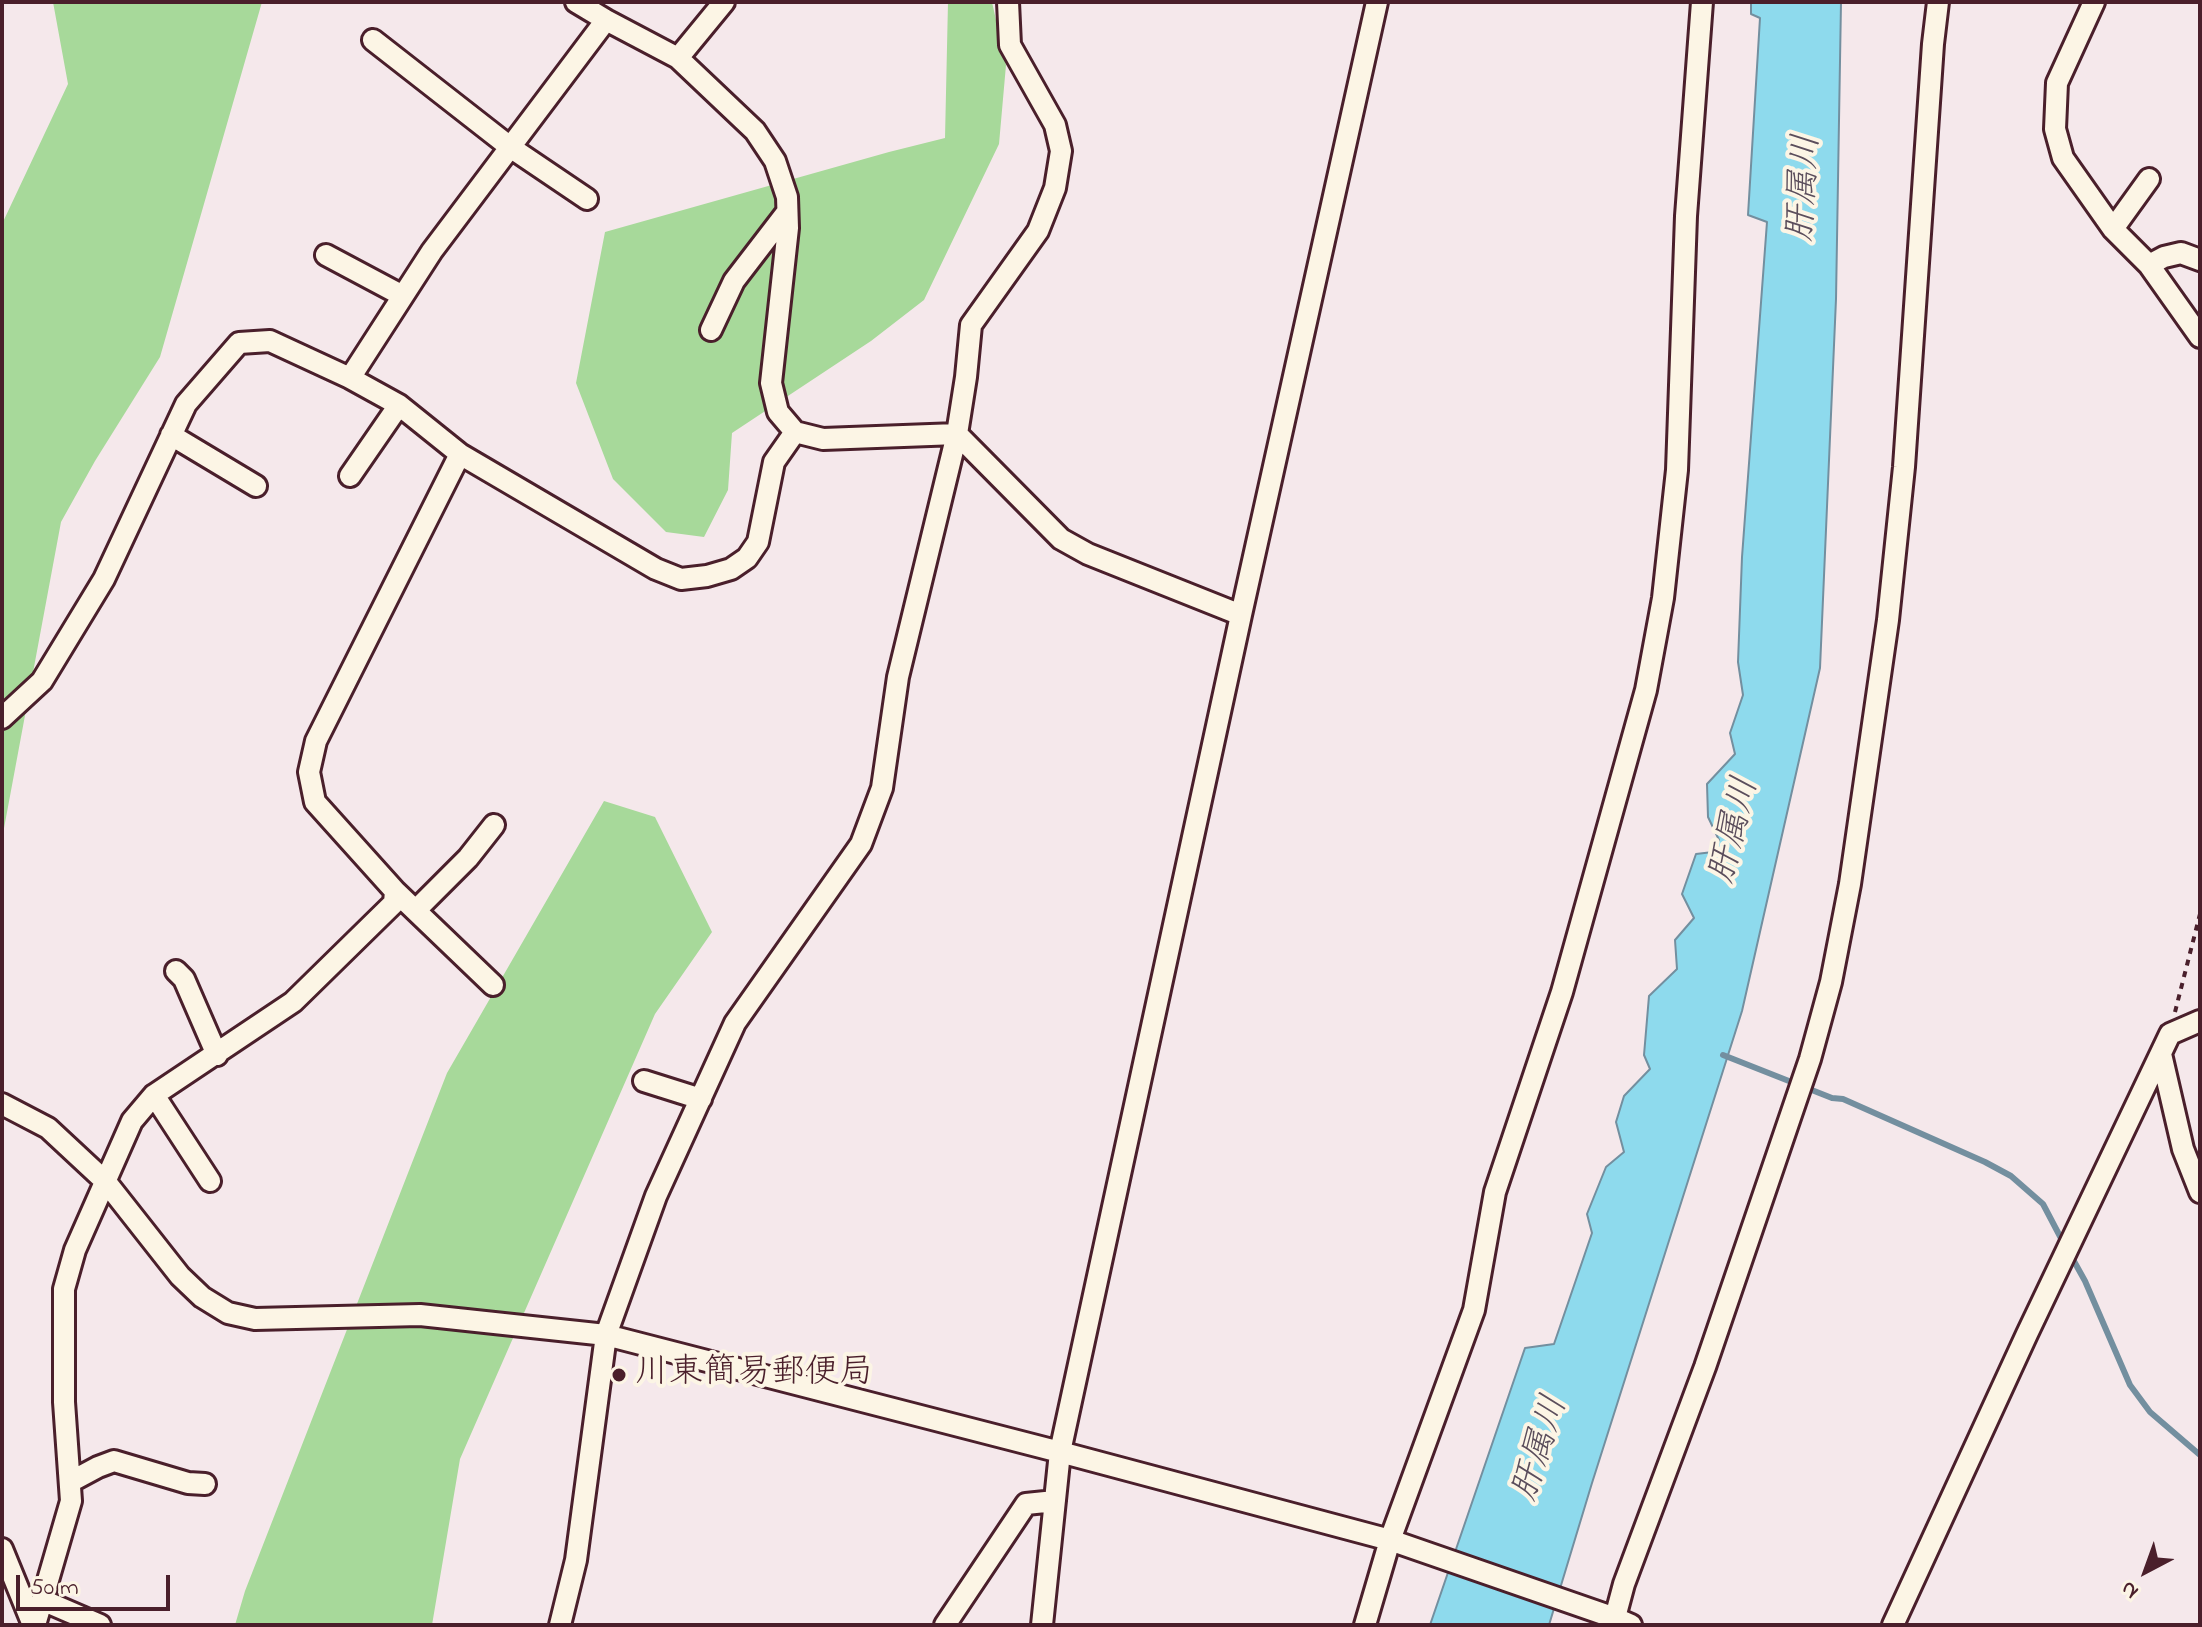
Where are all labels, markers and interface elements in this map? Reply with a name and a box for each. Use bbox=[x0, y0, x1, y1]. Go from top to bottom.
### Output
water label: 肝属川 bbox=[1782, 133, 1832, 243]
water label: 肝属川 bbox=[1703, 773, 1771, 889]
place label: 川東簡易郵便局 bbox=[635, 1355, 873, 1395]
marker: 川東簡易郵便局 bbox=[610, 1366, 628, 1384]
water label: 肝属川 bbox=[1506, 1391, 1580, 1507]
north arrow bbox=[2106, 1531, 2186, 1611]
scale bar bbox=[20, 1559, 174, 1609]
text: 50 m bbox=[30, 1571, 79, 1606]
text: N bbox=[2114, 1572, 2146, 1606]

